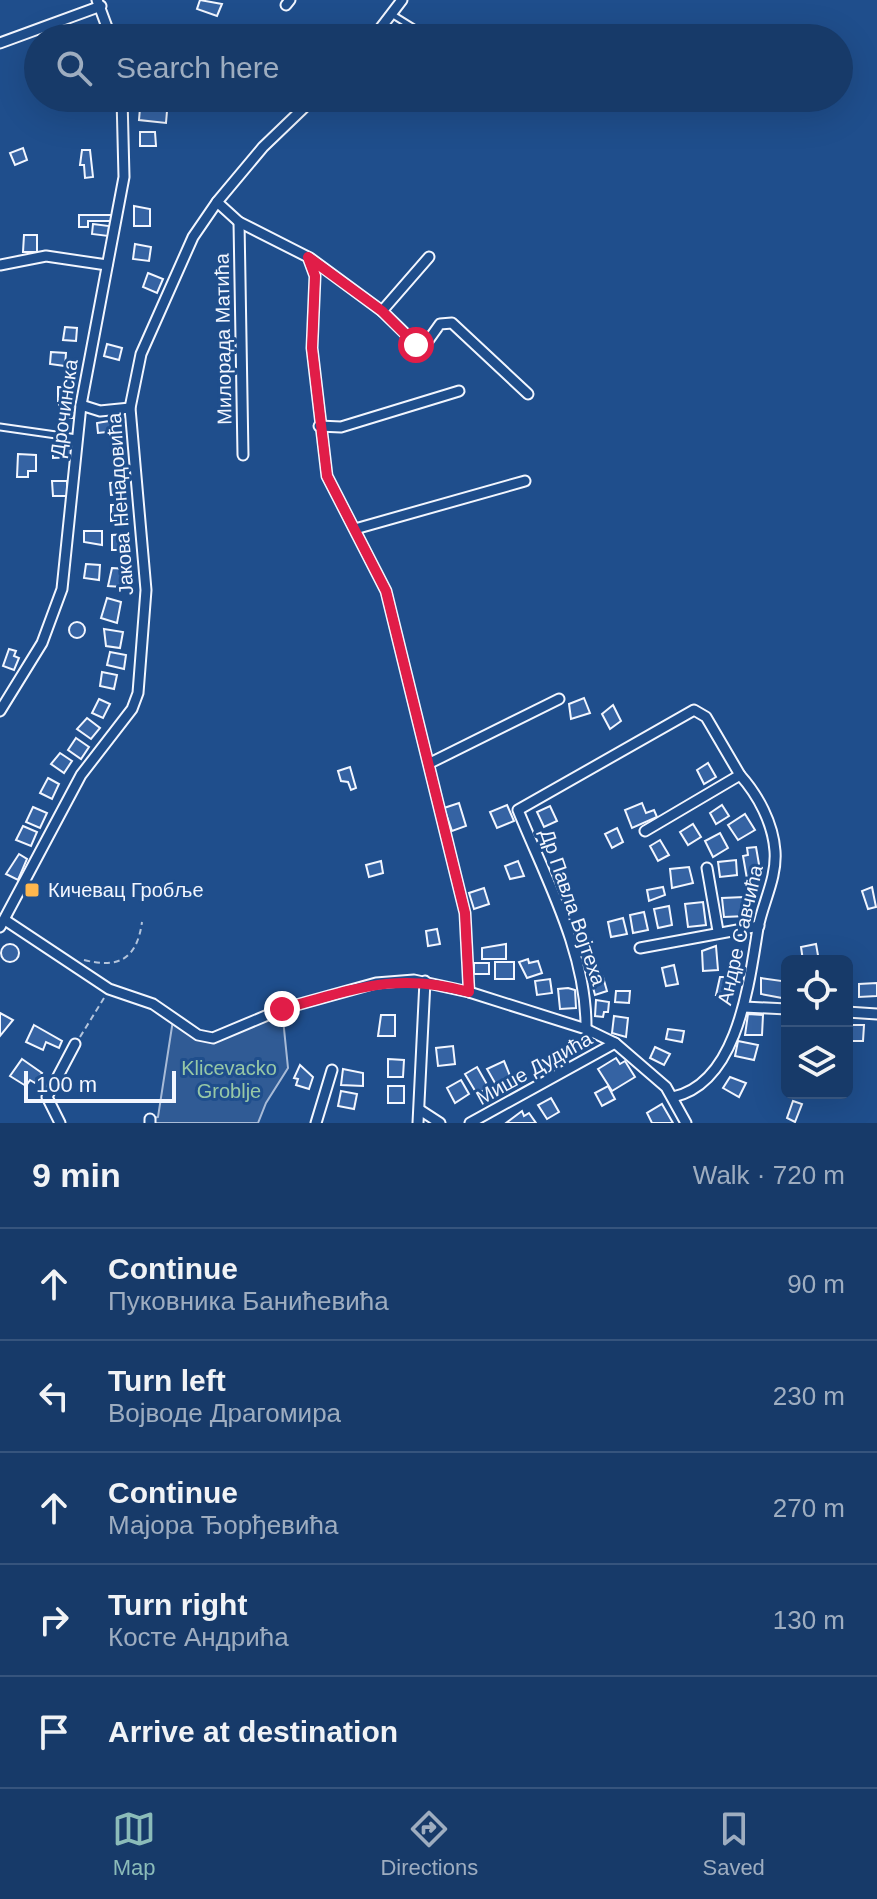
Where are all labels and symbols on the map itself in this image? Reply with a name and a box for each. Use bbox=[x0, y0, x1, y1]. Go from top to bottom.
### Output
street label: Милорада Матића bbox=[210, 252, 235, 425]
route start bbox=[398, 327, 434, 363]
street label: Дрочинска bbox=[46, 357, 82, 458]
street label: Јакова Ненадовића bbox=[103, 411, 137, 596]
street label: Др Павла Војтеха bbox=[536, 826, 610, 989]
street label: Андре Савчића bbox=[713, 862, 767, 1007]
place label: Кичевац Гробље bbox=[48, 879, 204, 901]
marker: Кичевац Гробље bbox=[23, 881, 41, 899]
route end bbox=[264, 991, 300, 1027]
street label: Мише Дудића bbox=[472, 1027, 596, 1109]
park label: Klicevacko Groblje bbox=[181, 1057, 277, 1102]
scale bar bbox=[24, 1067, 176, 1103]

